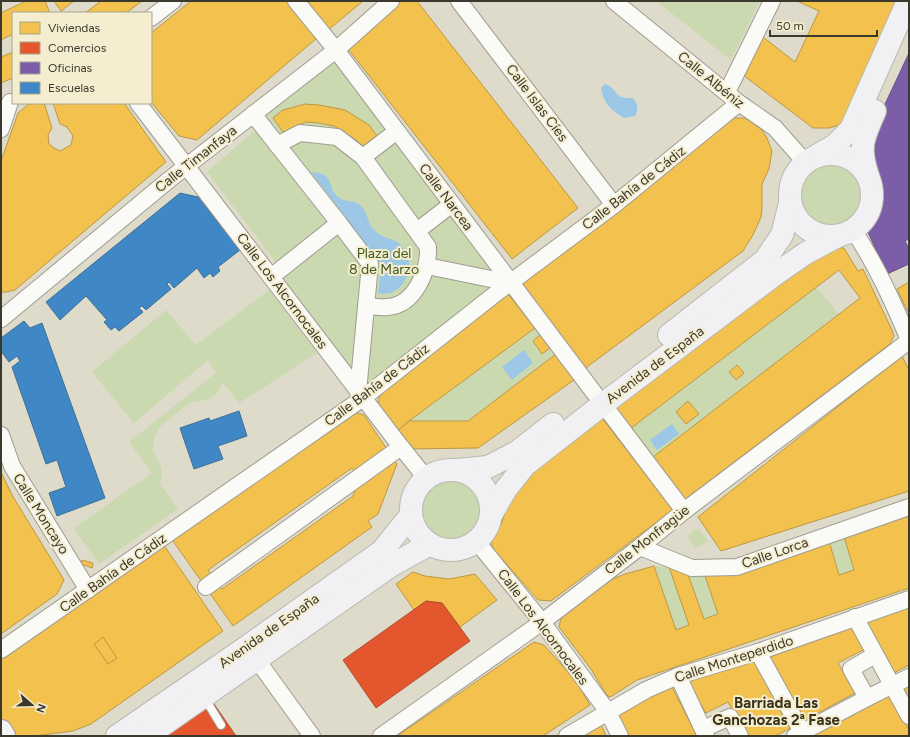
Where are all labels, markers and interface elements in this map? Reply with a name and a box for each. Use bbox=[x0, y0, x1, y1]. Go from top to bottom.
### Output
legend bbox=[12, 12, 152, 104]
scale bar bbox=[770, 12, 877, 38]
text: 50 m bbox=[776, 19, 804, 33]
text: Viviendas bbox=[48, 21, 101, 35]
text: Comercios bbox=[48, 41, 107, 55]
street label: Calle Albéniz bbox=[674, 48, 748, 112]
text: Oficinas bbox=[48, 61, 93, 75]
street label: Calle Islas Cíes bbox=[502, 61, 572, 145]
text: Escuelas bbox=[48, 81, 95, 95]
street label: Calle Timanfaya bbox=[152, 122, 240, 196]
street label: Calle Bahía de Cádiz bbox=[579, 142, 689, 234]
street label: Calle Narcea bbox=[415, 160, 477, 234]
street label: Calle Los Alcornocales bbox=[233, 230, 331, 352]
park label: Plaza del 8 de Marzo bbox=[349, 245, 419, 278]
street label: Avenida de España bbox=[603, 323, 707, 407]
street label: Calle Bahía de Cádiz bbox=[321, 340, 433, 430]
street label: Calle Moncayo bbox=[9, 470, 73, 558]
street label: Calle Monfragüe bbox=[601, 501, 693, 578]
street label: Calle Bahía de Cádiz bbox=[56, 530, 170, 616]
street label: Calle Lorca bbox=[739, 534, 811, 572]
street label: Calle Los Alcornocales bbox=[494, 566, 592, 688]
street label: Avenida de España bbox=[216, 590, 322, 672]
street label: Calle Monteperdido bbox=[673, 632, 795, 686]
north arrow bbox=[12, 685, 52, 725]
district label: Barriada Las Ganchozas 2ª Fase bbox=[712, 694, 840, 729]
text: N bbox=[33, 702, 48, 714]

